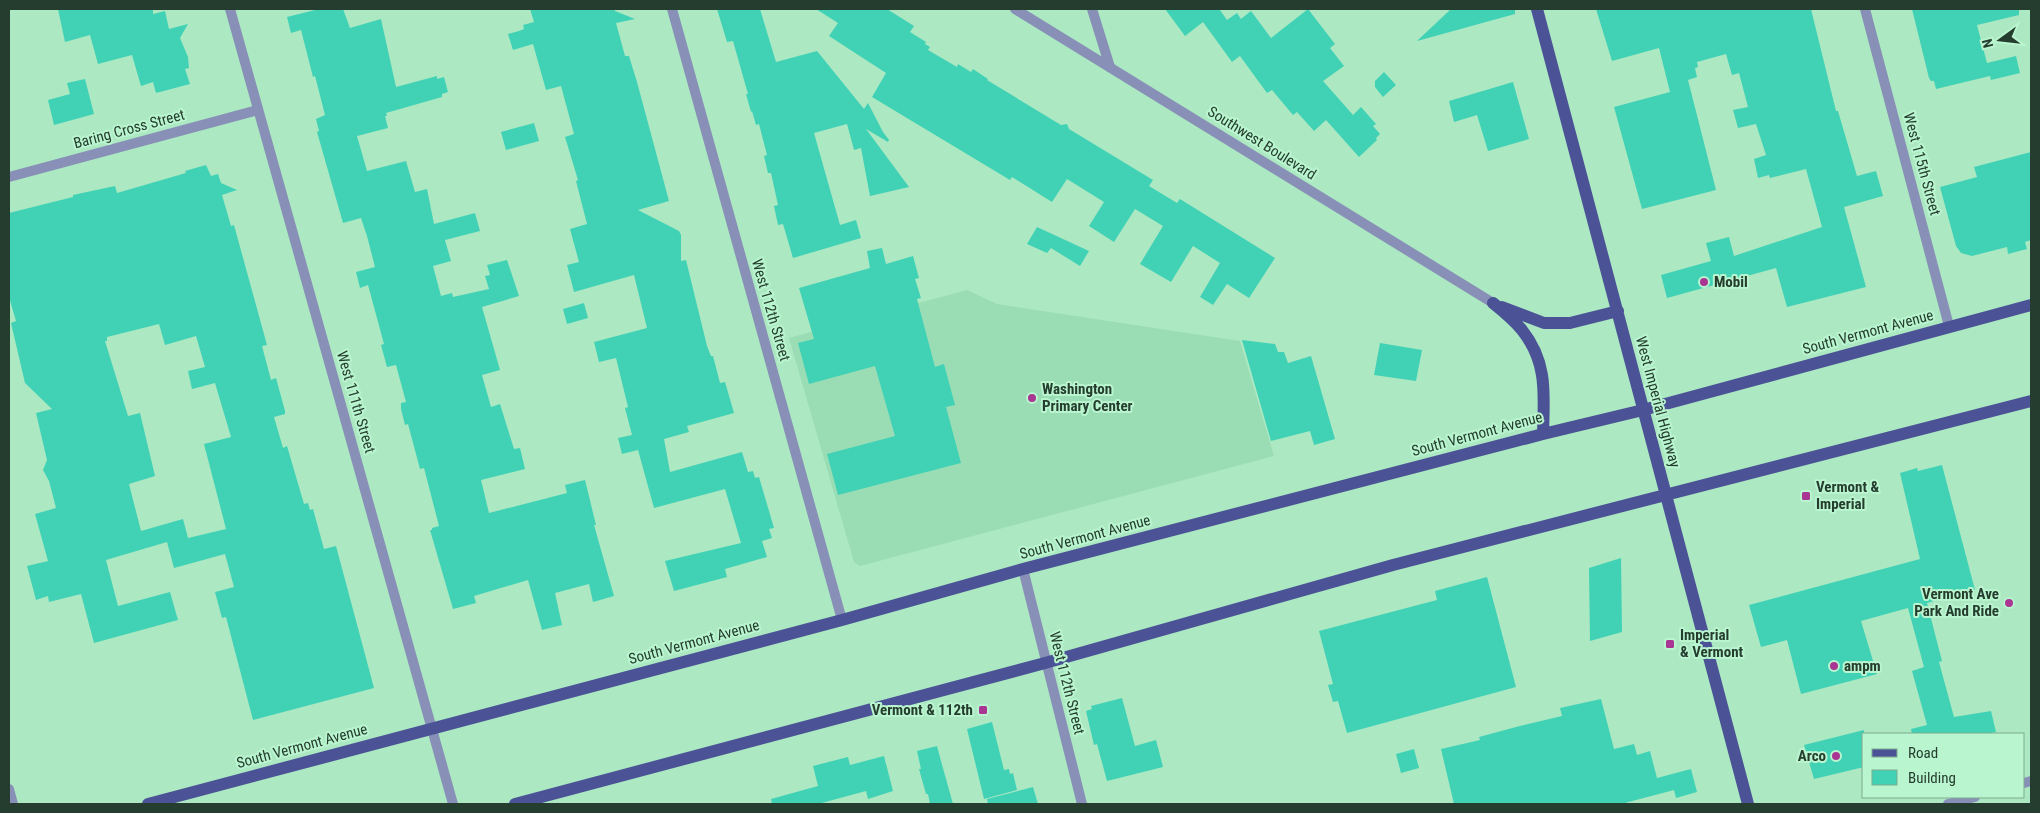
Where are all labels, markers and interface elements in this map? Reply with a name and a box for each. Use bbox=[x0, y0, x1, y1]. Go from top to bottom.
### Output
north arrow bbox=[1975, 15, 2025, 65]
text: N bbox=[1979, 37, 1996, 50]
street label: Southwest Boulevard bbox=[1204, 102, 1320, 184]
street label: Baring Cross Street bbox=[71, 106, 187, 152]
street label: West 115th Street bbox=[1900, 111, 1944, 217]
street label: West 112th Street bbox=[748, 257, 794, 363]
place label: Mobil bbox=[1714, 273, 1748, 291]
marker: Mobil bbox=[1698, 276, 1710, 288]
street label: South Vermont Avenue bbox=[1801, 306, 1935, 358]
street label: West Imperial Highway bbox=[1632, 334, 1684, 470]
street label: West 111th Street bbox=[333, 349, 379, 455]
place label: Washington Primary Center bbox=[1042, 380, 1133, 415]
marker: Washington Primary Center bbox=[1026, 392, 1038, 404]
street label: South Vermont Avenue bbox=[1410, 408, 1544, 460]
place label: Vermont & Imperial bbox=[1816, 478, 1880, 513]
marker: Vermont & Imperial bbox=[1800, 490, 1812, 502]
street label: South Vermont Avenue bbox=[1018, 511, 1152, 563]
place label: Vermont Ave Park And Ride bbox=[1914, 585, 1999, 620]
marker: Vermont Ave Park And Ride bbox=[2003, 597, 2015, 609]
street label: South Vermont Avenue bbox=[627, 616, 761, 668]
place label: Imperial & Vermont bbox=[1680, 626, 1744, 661]
street label: West 112th Street bbox=[1046, 630, 1088, 736]
marker: Imperial & Vermont bbox=[1664, 638, 1676, 650]
place label: ampm bbox=[1844, 657, 1881, 675]
marker: ampm bbox=[1828, 660, 1840, 672]
place label: Vermont & 112th bbox=[872, 701, 973, 719]
marker: Vermont & 112th bbox=[977, 704, 989, 716]
street label: South Vermont Avenue bbox=[235, 720, 369, 772]
legend bbox=[1862, 733, 2025, 798]
text: Road bbox=[1908, 744, 1938, 762]
place label: Arco bbox=[1798, 747, 1826, 765]
marker: Arco bbox=[1830, 750, 1842, 762]
text: Building bbox=[1908, 769, 1956, 787]

